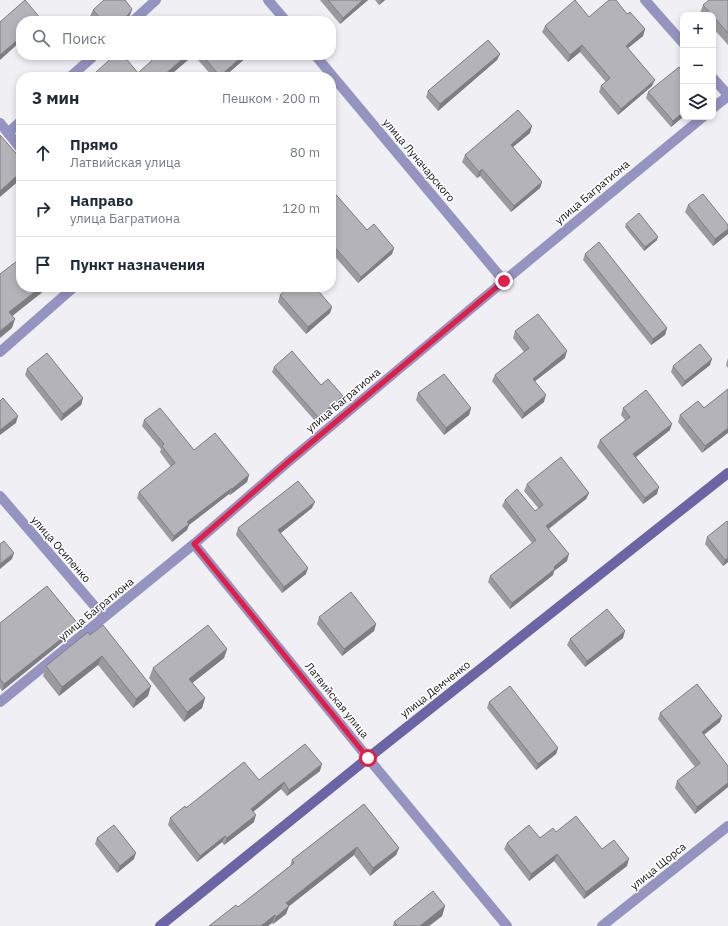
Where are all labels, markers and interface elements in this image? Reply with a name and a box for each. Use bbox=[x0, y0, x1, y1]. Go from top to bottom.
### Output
map controls bbox=[680, 12, 716, 120]
button: + bbox=[680, 12, 716, 48]
search box bbox=[16, 16, 336, 60]
icon: search bbox=[30, 27, 52, 49]
text: Поиск bbox=[62, 29, 105, 48]
button: − bbox=[680, 48, 716, 84]
button: layers bbox=[680, 84, 716, 120]
text: 3 мин bbox=[32, 87, 79, 109]
text: Пешком · 200 m bbox=[222, 90, 320, 107]
street label: улица Луначарского bbox=[380, 115, 458, 205]
text: Прямо bbox=[70, 135, 118, 154]
icon: ahead bbox=[32, 142, 54, 164]
text: 80 m bbox=[290, 144, 320, 161]
text: Латвийская улица bbox=[70, 154, 181, 171]
street label: улица Багратиона bbox=[552, 157, 632, 227]
text: Направо bbox=[70, 191, 133, 210]
icon: right bbox=[32, 198, 54, 220]
text: 120 m bbox=[282, 200, 320, 217]
text: улица Багратиона bbox=[70, 210, 180, 227]
icon: arrive bbox=[32, 254, 54, 276]
text: Пункт назначения bbox=[70, 255, 205, 274]
route end bbox=[495, 272, 513, 290]
street label: улица Багратиона bbox=[303, 365, 383, 435]
street label: улица Осипенко bbox=[28, 513, 94, 585]
street label: улица Багратиона bbox=[55, 574, 137, 644]
street label: улица Демченко bbox=[397, 657, 473, 721]
street label: Латвийская улица bbox=[302, 659, 372, 741]
route start bbox=[359, 749, 377, 767]
street label: улица Щорса bbox=[627, 839, 689, 893]

